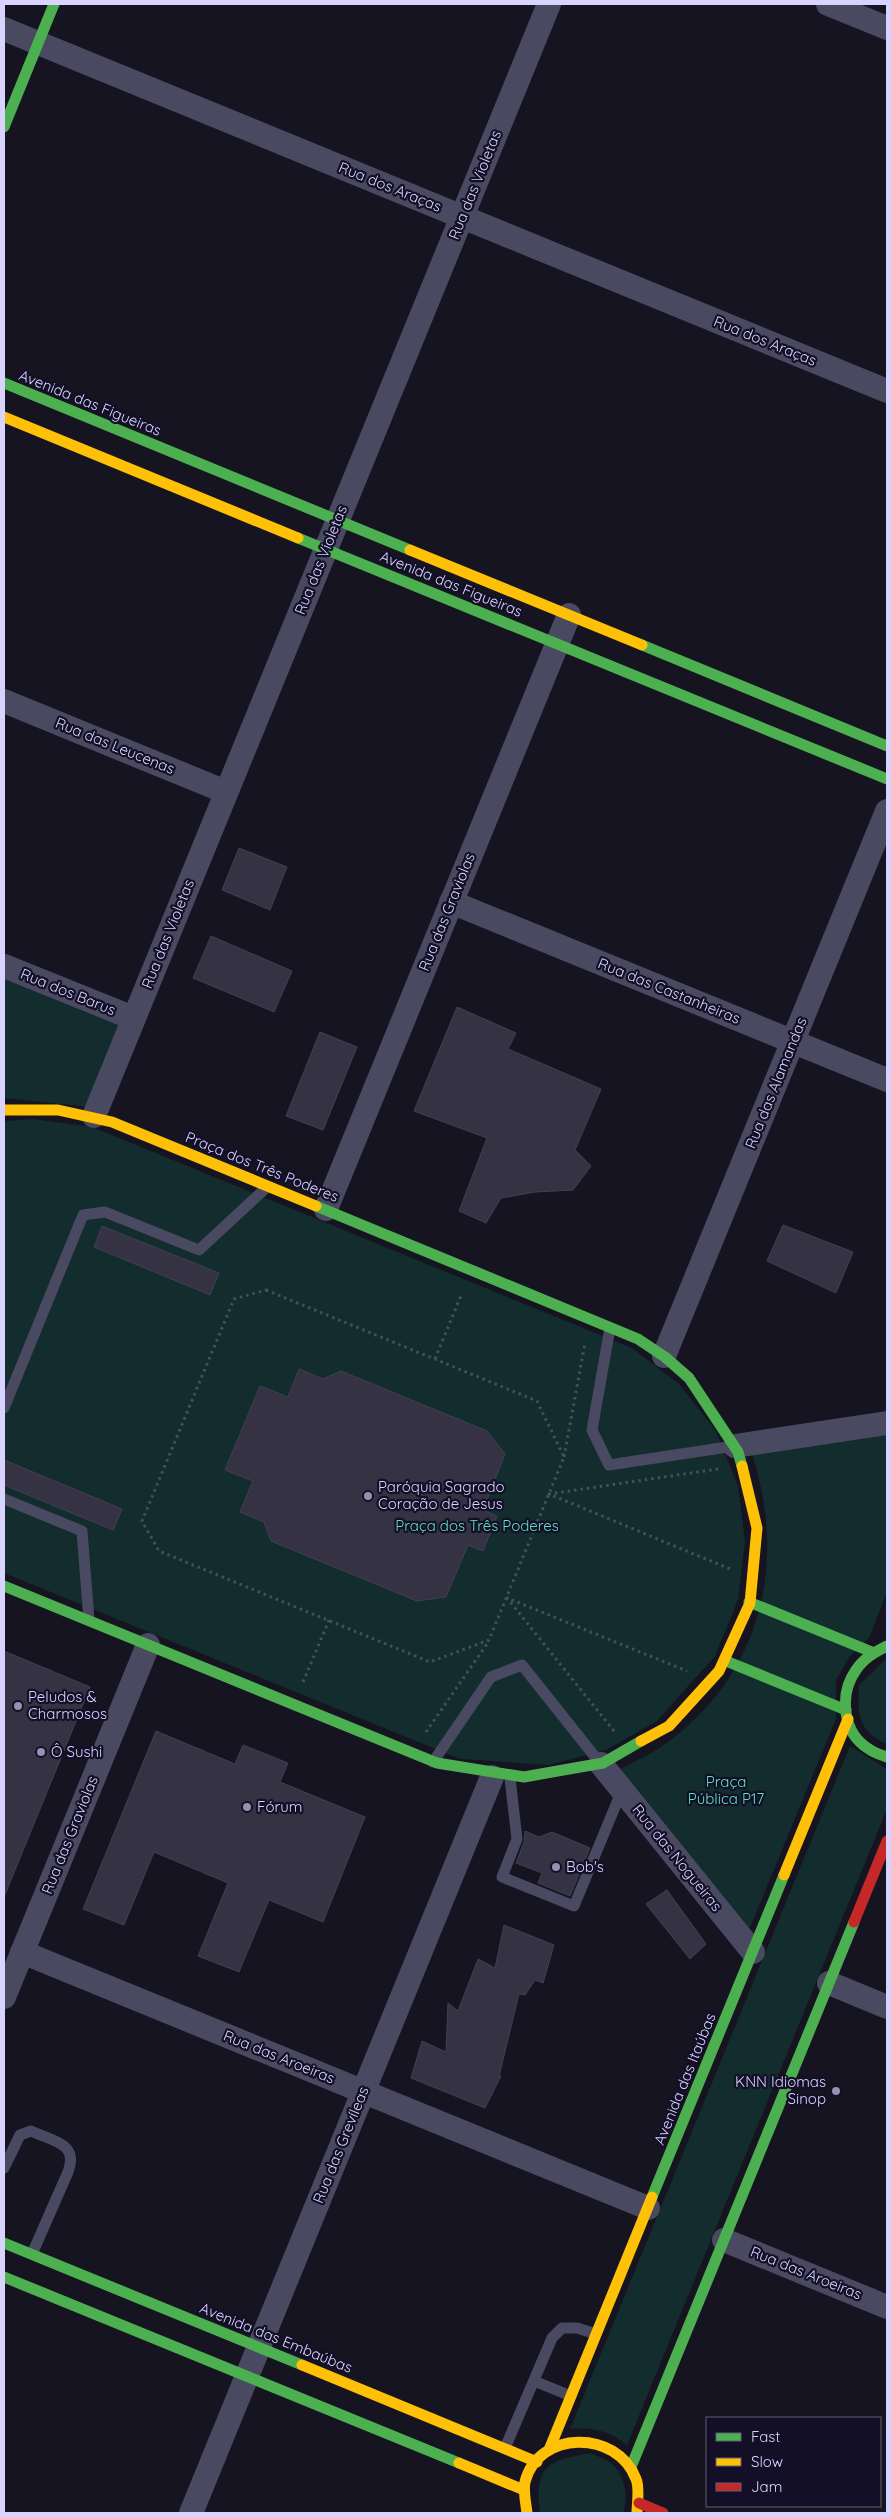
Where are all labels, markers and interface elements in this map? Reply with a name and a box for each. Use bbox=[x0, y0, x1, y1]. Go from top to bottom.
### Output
street label: Rua das Violetas bbox=[444, 127, 505, 242]
street label: Rua dos Araças bbox=[336, 157, 444, 216]
street label: Rua dos Araças bbox=[711, 311, 819, 370]
street label: Avenida das Figueiras bbox=[16, 365, 164, 440]
street label: Rua das Violetas bbox=[290, 502, 351, 617]
street label: Avenida das Figueiras bbox=[377, 546, 525, 621]
street label: Rua das Leucenas bbox=[53, 713, 178, 778]
street label: Rua das Graviolas bbox=[414, 850, 479, 974]
street label: Rua das Violetas bbox=[137, 876, 198, 991]
street label: Rua das Castanheiras bbox=[595, 953, 743, 1028]
street label: Rua dos Barus bbox=[18, 964, 119, 1019]
street label: Rua das Alamandas bbox=[741, 1014, 811, 1151]
street label: Praça dos Três Poderes bbox=[183, 1127, 342, 1206]
place label: Paróquia Sagrado Coração de Jesus bbox=[378, 1477, 505, 1513]
marker: Paróquia Sagrado Coração de Jesus bbox=[362, 1490, 374, 1502]
park label: Praça dos Três Poderes bbox=[395, 1516, 559, 1535]
place label: Peludos & Charmosos bbox=[28, 1687, 107, 1723]
marker: Peludos & Charmosos bbox=[12, 1700, 24, 1712]
place label: Ô Sushi bbox=[51, 1742, 102, 1761]
marker: Ô Sushi bbox=[35, 1746, 47, 1758]
park label: Praça Pública P17 bbox=[688, 1772, 764, 1808]
street label: Rua das Graviolas bbox=[37, 1773, 102, 1897]
place label: Fórum bbox=[257, 1797, 303, 1816]
street label: Rua das Nogueiras bbox=[628, 1800, 726, 1915]
marker: Fórum bbox=[241, 1801, 253, 1813]
place label: Bob's bbox=[566, 1857, 604, 1876]
marker: Bob's bbox=[550, 1861, 562, 1873]
street label: Avenida das Itaúbas bbox=[649, 2010, 720, 2148]
street label: Rua das Aroeiras bbox=[221, 2026, 338, 2088]
place label: KNN Idiomas Sinop bbox=[735, 2072, 826, 2108]
street label: Rua das Grevíleas bbox=[308, 2084, 373, 2206]
marker: KNN Idiomas Sinop bbox=[830, 2085, 842, 2097]
street label: Rua das Aroeiras bbox=[748, 2242, 865, 2304]
street label: Avenida das Embaúbas bbox=[197, 2298, 355, 2377]
legend bbox=[706, 2417, 881, 2507]
text: Fast bbox=[751, 2427, 780, 2446]
text: Slow bbox=[751, 2452, 783, 2471]
text: Jam bbox=[751, 2477, 782, 2496]

